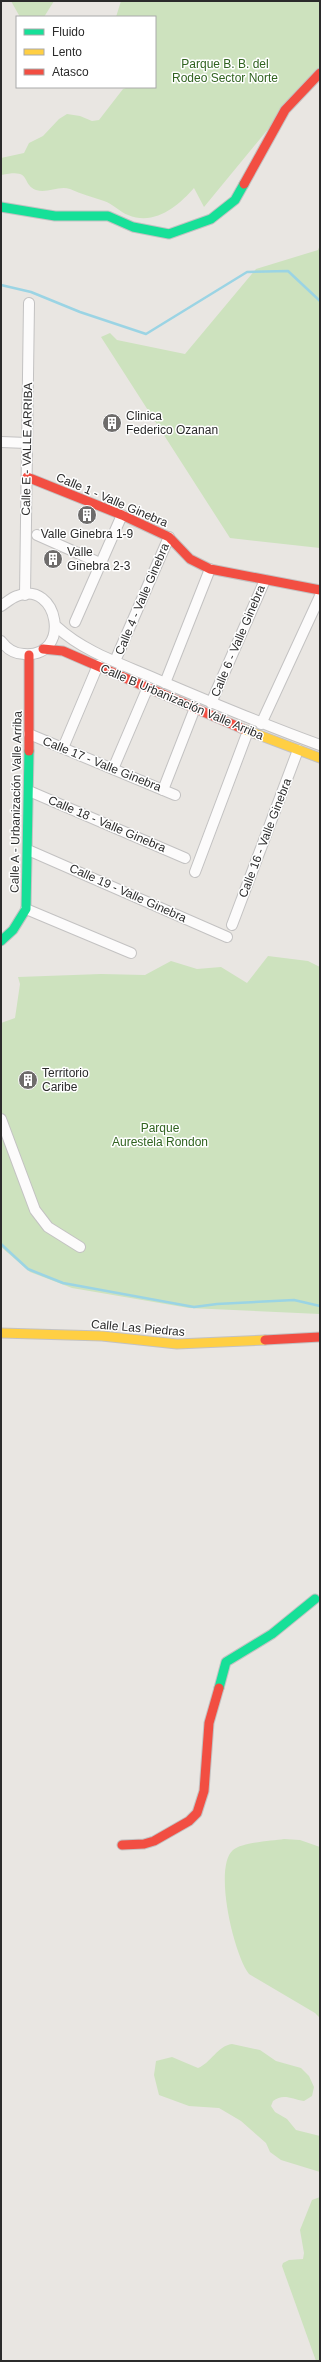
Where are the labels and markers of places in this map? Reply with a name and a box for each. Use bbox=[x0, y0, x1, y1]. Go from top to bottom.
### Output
place label: Clinica Federico Ozanan bbox=[126, 409, 218, 437]
building icon: Clinica Federico Ozanan bbox=[101, 412, 123, 434]
building icon: Valle Ginebra 1-9 bbox=[76, 504, 98, 526]
place label: Valle Ginebra 1-9 bbox=[41, 527, 134, 541]
place label: Valle Ginebra 2-3 bbox=[67, 545, 131, 573]
building icon: Valle Ginebra 2-3 bbox=[42, 548, 64, 570]
place label: Territorio Caribe bbox=[42, 1066, 89, 1094]
building icon: Territorio Caribe bbox=[17, 1069, 39, 1091]

